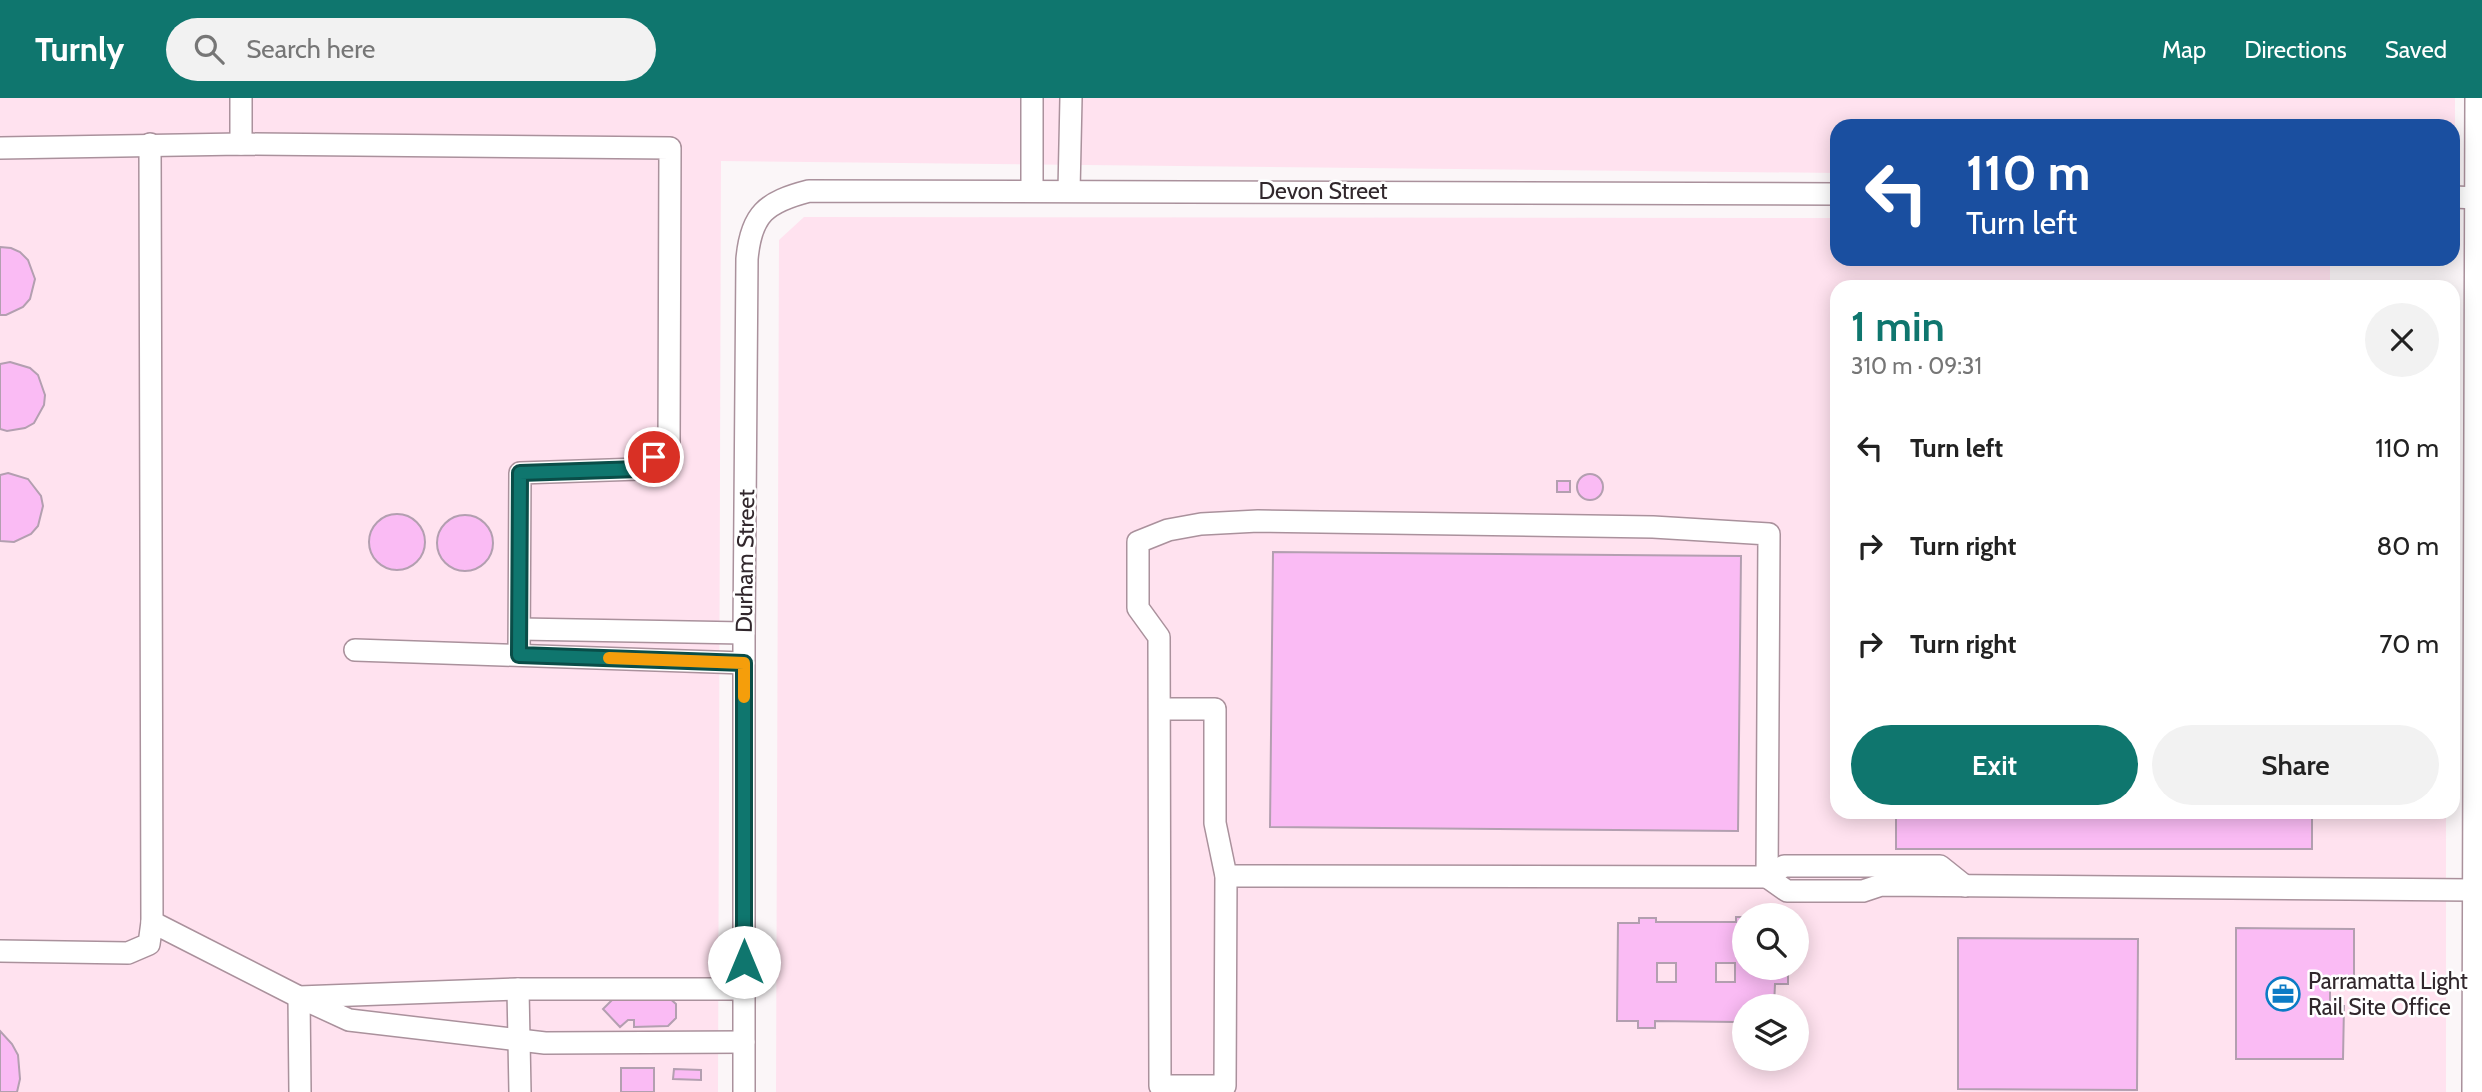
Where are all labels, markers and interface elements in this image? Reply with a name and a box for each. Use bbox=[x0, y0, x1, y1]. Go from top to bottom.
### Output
search box bbox=[166, 18, 656, 81]
text: Turnly bbox=[35, 29, 124, 69]
icon: search bbox=[190, 30, 228, 68]
text: Search here bbox=[246, 33, 375, 65]
text: Map bbox=[2162, 35, 2206, 64]
text: Directions bbox=[2244, 35, 2347, 64]
text: Saved bbox=[2385, 35, 2447, 64]
text: 110 m bbox=[1966, 143, 2090, 202]
icon: left bbox=[1851, 147, 1942, 238]
street label: Devon Street bbox=[1258, 177, 1388, 205]
text: Turn left bbox=[1966, 203, 2077, 242]
text: 1 min bbox=[1851, 300, 1945, 352]
button: close bbox=[2365, 303, 2439, 377]
text: 310 m · 09:31 bbox=[1851, 352, 1982, 380]
pin bbox=[624, 427, 684, 487]
icon: left bbox=[1851, 429, 1889, 467]
text: Turn left bbox=[1910, 432, 2003, 464]
text: 110 m bbox=[2375, 432, 2439, 464]
icon: arrive bbox=[635, 438, 673, 476]
street label: Durham Street bbox=[730, 489, 760, 633]
icon: right bbox=[1851, 527, 1889, 565]
text: Turn right bbox=[1910, 530, 2016, 562]
text: 80 m bbox=[2376, 530, 2439, 562]
icon: right bbox=[1851, 625, 1889, 663]
text: Turn right bbox=[1910, 628, 2016, 660]
text: 70 m bbox=[2379, 628, 2439, 660]
button: Exit bbox=[1851, 725, 2138, 805]
button: Share bbox=[2152, 725, 2439, 805]
map controls bbox=[1732, 903, 1809, 1071]
button: search bbox=[1732, 903, 1809, 980]
position arrow bbox=[707, 925, 781, 999]
place label: Parramatta Light Rail Site Office bbox=[2308, 967, 2468, 1021]
office icon: Parramatta Light Rail Site Office bbox=[2264, 975, 2302, 1013]
button: layers bbox=[1732, 994, 1809, 1071]

